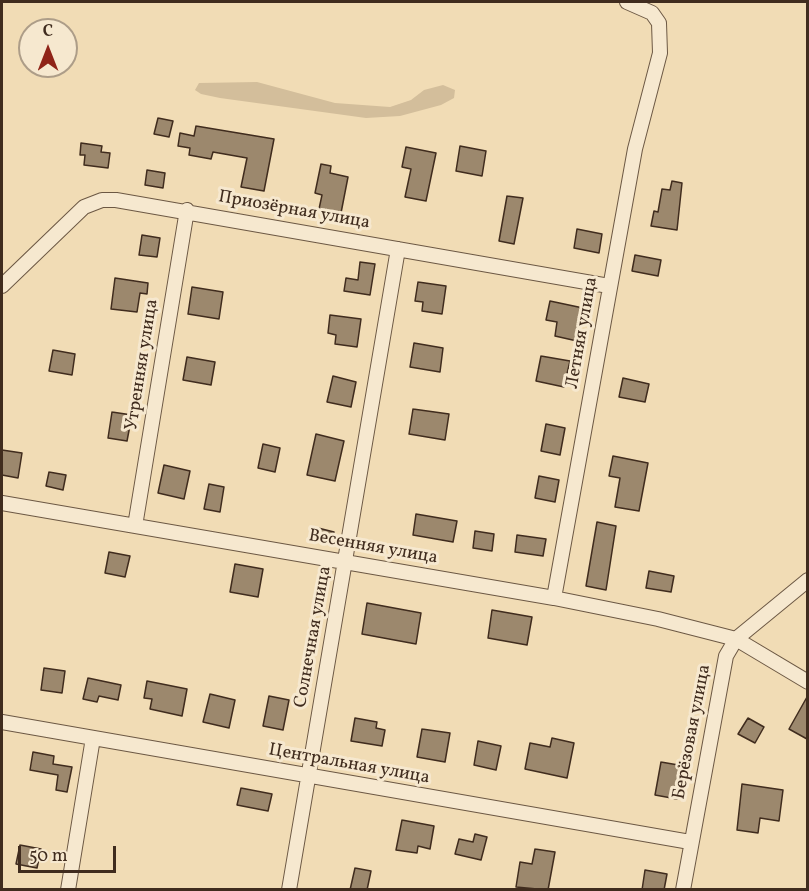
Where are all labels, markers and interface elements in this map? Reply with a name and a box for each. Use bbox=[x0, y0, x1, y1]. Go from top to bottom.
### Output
north arrow bbox=[18, 18, 78, 78]
text: С bbox=[43, 21, 53, 43]
street label: Приозёрная улица bbox=[216, 187, 372, 235]
street label: Летняя улица bbox=[563, 275, 603, 391]
street label: Утренняя улица bbox=[122, 298, 164, 432]
street label: Весенняя улица bbox=[307, 526, 439, 570]
street label: Солнечная улица bbox=[291, 565, 337, 709]
street label: Берёзовая улица bbox=[669, 663, 717, 801]
street label: Центральная улица bbox=[267, 740, 431, 790]
scale bar bbox=[21, 834, 118, 872]
text: 50 m bbox=[29, 844, 68, 869]

